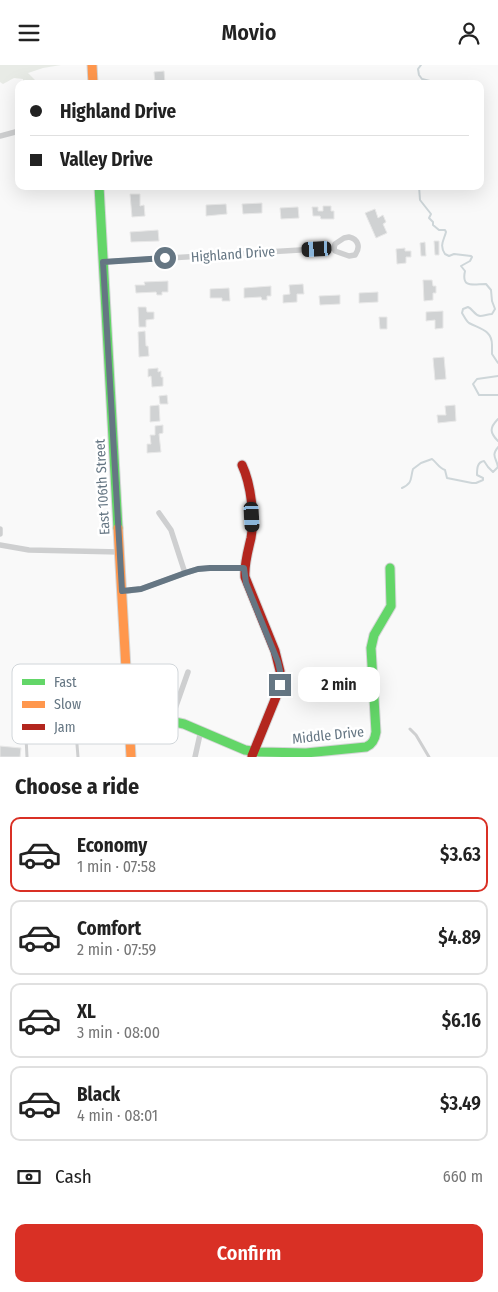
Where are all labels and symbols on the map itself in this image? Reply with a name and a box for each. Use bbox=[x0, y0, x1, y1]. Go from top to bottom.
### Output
car bbox=[301, 241, 332, 257]
street label: Highland Drive bbox=[190, 243, 276, 266]
route start bbox=[154, 247, 176, 269]
street label: East 106th Street bbox=[91, 438, 114, 536]
car bbox=[243, 502, 260, 532]
legend bbox=[12, 664, 178, 744]
callout: 2 min bbox=[298, 667, 380, 703]
text: Fast bbox=[54, 674, 77, 691]
route end bbox=[269, 674, 291, 696]
text: Slow bbox=[54, 696, 81, 713]
text: Jam bbox=[54, 719, 75, 736]
street label: Middle Drive bbox=[291, 723, 365, 748]

